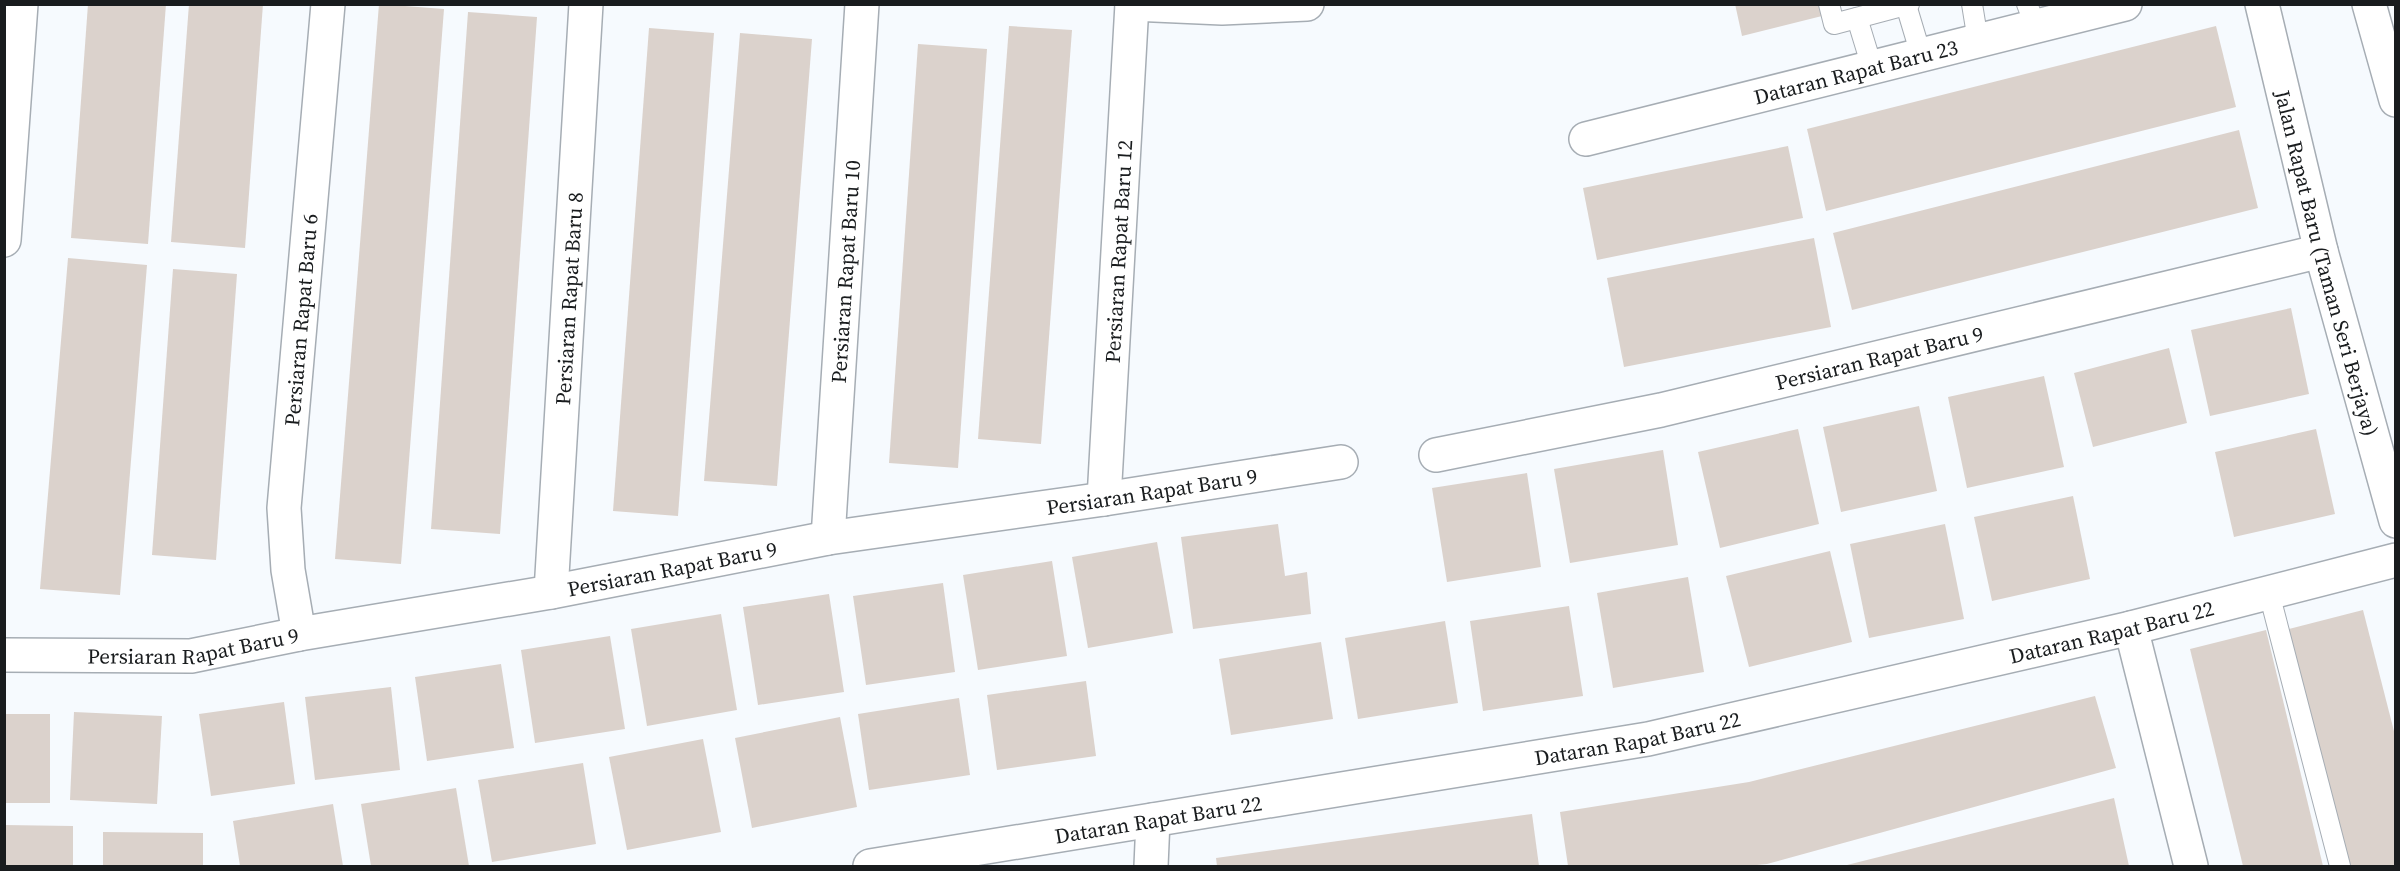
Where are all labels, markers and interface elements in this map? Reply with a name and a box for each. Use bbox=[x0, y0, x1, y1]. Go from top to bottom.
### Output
street label: Dataran Rapat Baru 23 bbox=[1751, 32, 1961, 111]
street label: Jalan Rapat Baru (Taman Seri Berjaya) bbox=[2268, 86, 2386, 439]
street label: Persiaran Rapat Baru 12 bbox=[1097, 139, 1139, 364]
street label: Persiaran Rapat Baru 10 bbox=[823, 159, 867, 384]
street label: Persiaran Rapat Baru 8 bbox=[548, 191, 589, 406]
street label: Persiaran Rapat Baru 6 bbox=[277, 212, 324, 427]
street label: Persiaran Rapat Baru 9 bbox=[1772, 318, 1986, 396]
street label: Persiaran Rapat Baru 9 bbox=[1044, 461, 1259, 522]
street label: Persiaran Rapat Baru 9 bbox=[565, 534, 779, 603]
street label: Dataran Rapat Baru 22 bbox=[2006, 593, 2217, 670]
street label: Persiaran Rapat Baru 9 bbox=[87, 620, 301, 671]
street label: Dataran Rapat Baru 22 bbox=[1532, 704, 1743, 772]
street label: Dataran Rapat Baru 22 bbox=[1052, 788, 1264, 850]

